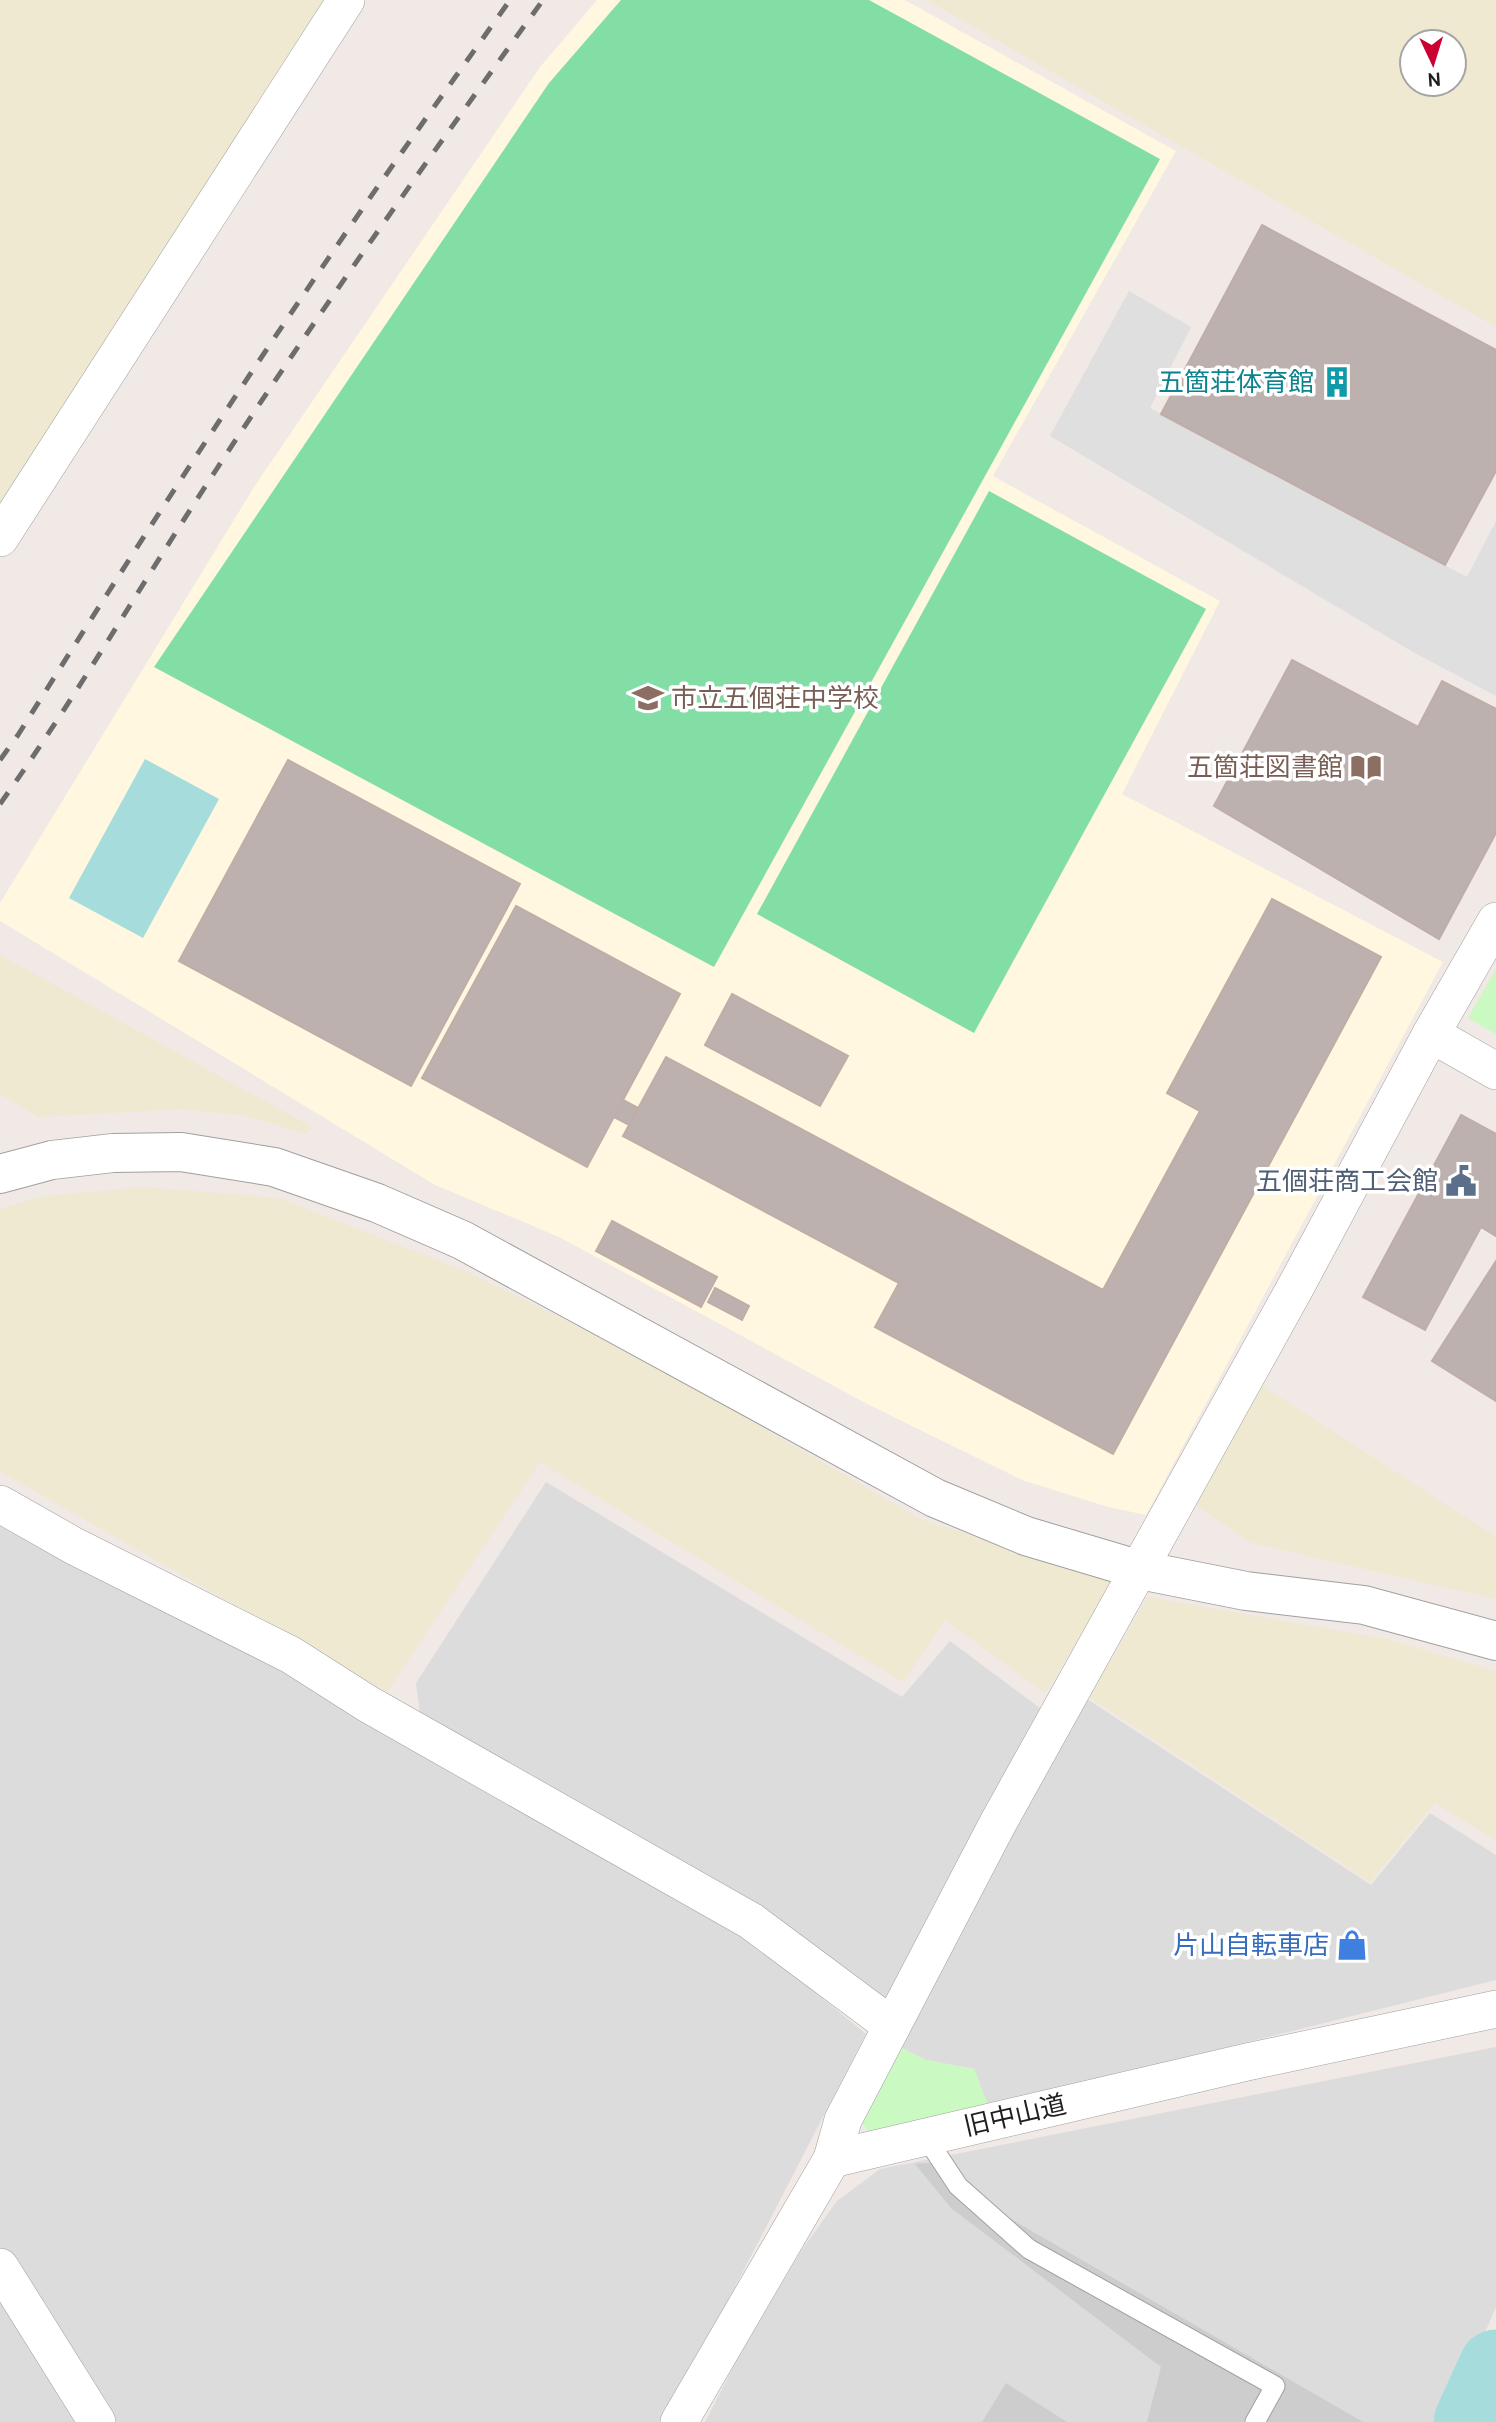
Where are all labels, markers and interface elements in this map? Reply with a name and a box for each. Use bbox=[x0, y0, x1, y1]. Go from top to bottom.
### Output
north arrow bbox=[1398, 28, 1468, 98]
text: N bbox=[1427, 68, 1442, 91]
building icon: 五箇荘体育館 bbox=[1320, 365, 1354, 399]
place label: 五箇荘体育館 bbox=[1158, 366, 1314, 398]
school or university icon: 市立五個荘中学校 bbox=[631, 681, 665, 715]
place label: 市立五個荘中学校 bbox=[671, 682, 879, 714]
library icon: 五箇荘図書館 bbox=[1349, 750, 1383, 784]
place label: 五箇荘図書館 bbox=[1187, 751, 1343, 783]
public building icon: 五個荘商工会館 bbox=[1444, 1164, 1478, 1198]
place label: 五個荘商工会館 bbox=[1256, 1165, 1438, 1197]
shop icon: 片山自転車店 bbox=[1335, 1928, 1369, 1962]
place label: 片山自転車店 bbox=[1173, 1929, 1329, 1961]
street label: 旧中山道 bbox=[961, 2088, 1069, 2142]

